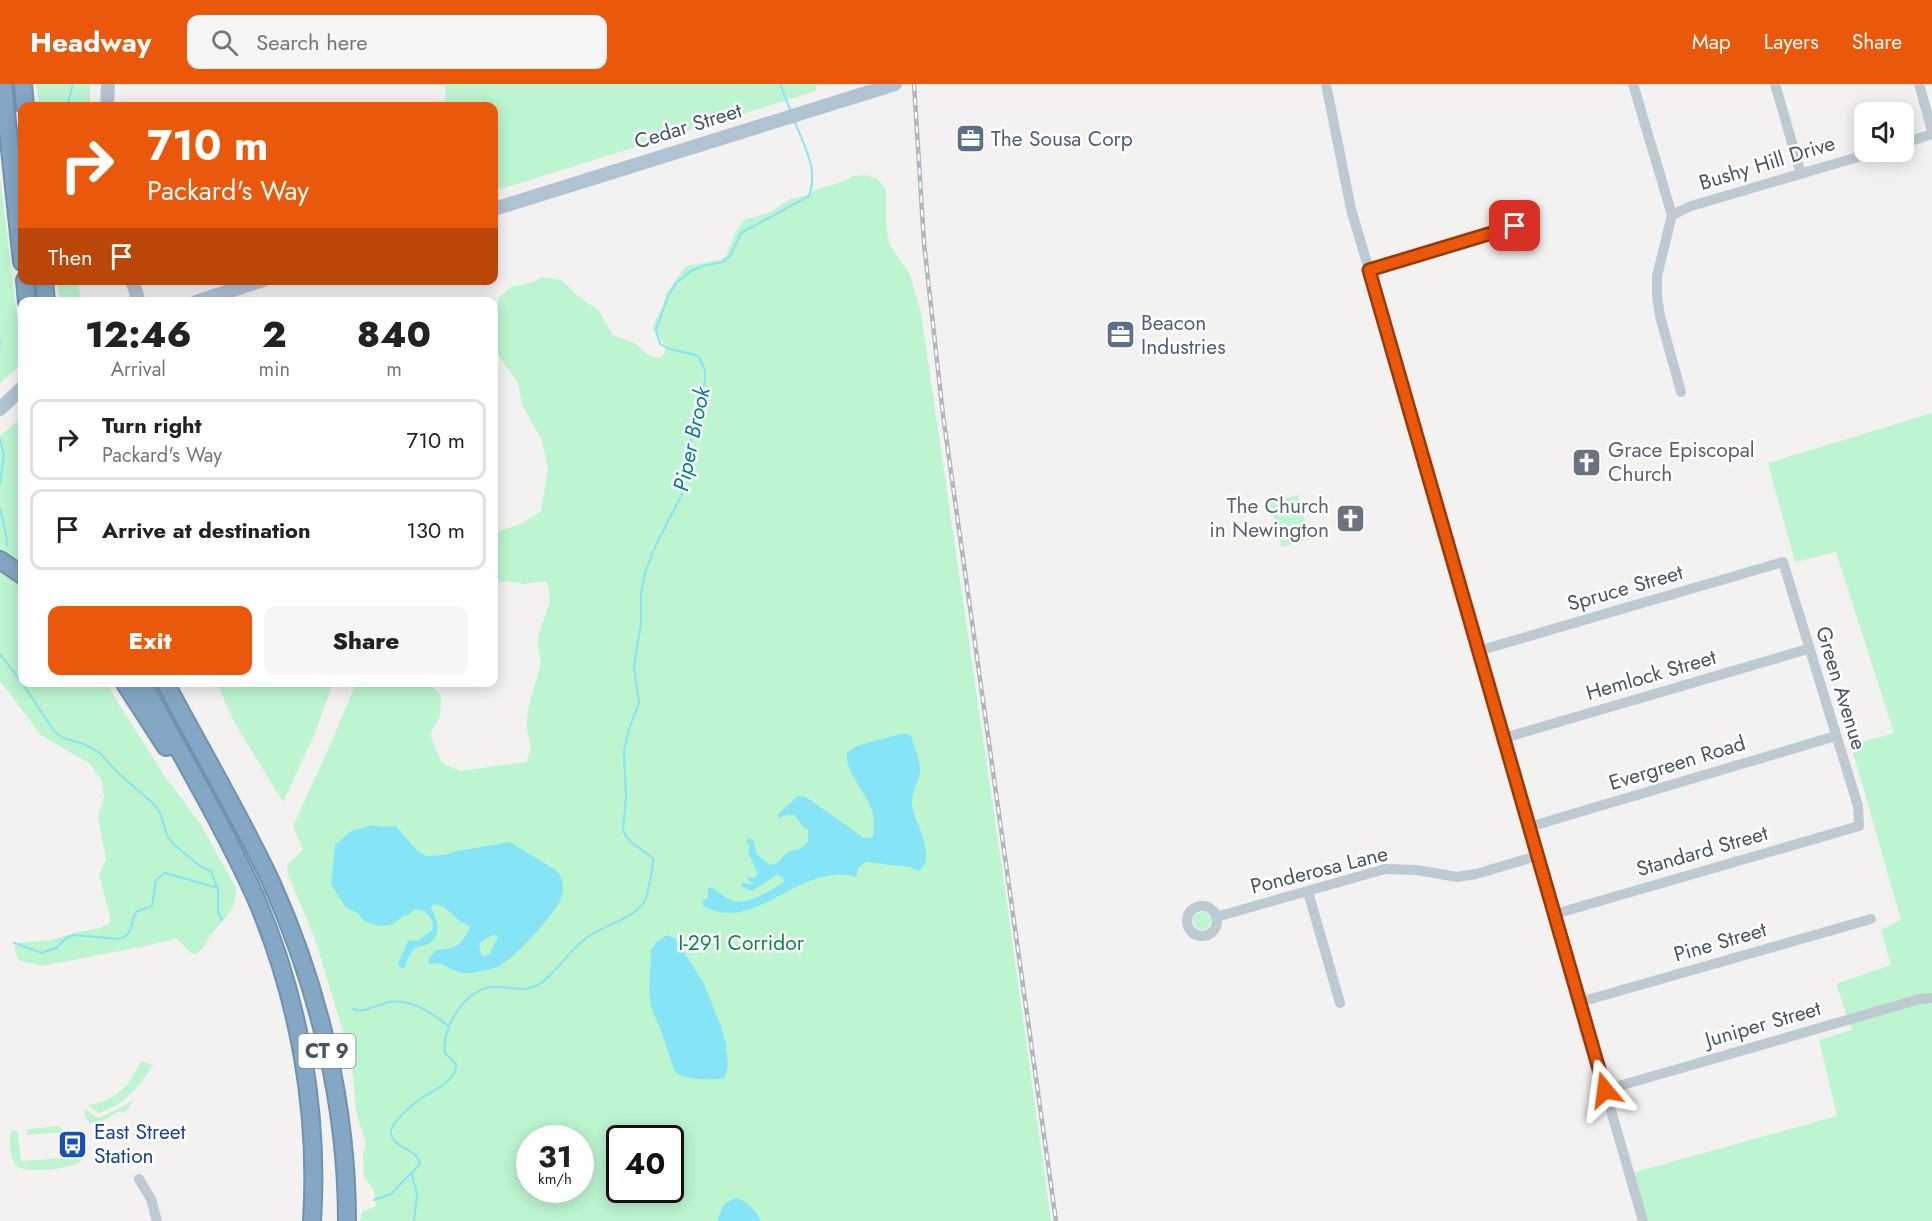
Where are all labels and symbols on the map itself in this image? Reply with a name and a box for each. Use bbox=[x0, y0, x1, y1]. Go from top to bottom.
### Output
street label: Cedar Street bbox=[631, 95, 745, 157]
office icon: The Sousa Corp bbox=[954, 123, 986, 155]
place label: The Sousa Corp bbox=[991, 124, 1133, 154]
street label: Bushy Hill Drive bbox=[1695, 128, 1839, 198]
pin bbox=[1489, 200, 1540, 251]
place label: Beacon Industries bbox=[1141, 308, 1226, 362]
office icon: Beacon Industries bbox=[1104, 319, 1136, 351]
water label: Piper Brook bbox=[664, 382, 718, 494]
place label: Grace Episcopal Church bbox=[1608, 435, 1755, 489]
church icon: Grace Episcopal Church bbox=[1571, 446, 1603, 478]
place label: The Church in Newington bbox=[1209, 491, 1329, 545]
church icon: The Church in Newington bbox=[1334, 502, 1366, 534]
street label: Spruce Street bbox=[1564, 557, 1686, 619]
street label: Green Avenue bbox=[1808, 623, 1874, 754]
street label: Hemlock Street bbox=[1582, 642, 1720, 708]
street label: Evergreen Road bbox=[1605, 728, 1749, 798]
street label: Standard Street bbox=[1633, 818, 1771, 884]
street label: Ponderosa Lane bbox=[1247, 838, 1391, 902]
street label: Pine Street bbox=[1670, 914, 1770, 970]
park label: I-291 Corridor bbox=[678, 928, 805, 958]
street label: Juniper Street bbox=[1699, 993, 1824, 1056]
road number: CT 9 bbox=[298, 1034, 356, 1068]
position arrow bbox=[1573, 1058, 1637, 1122]
place label: East Street Station bbox=[94, 1117, 186, 1171]
speed limit sign: 40 bbox=[606, 1125, 684, 1203]
bus stop icon: East Street Station bbox=[57, 1128, 89, 1160]

